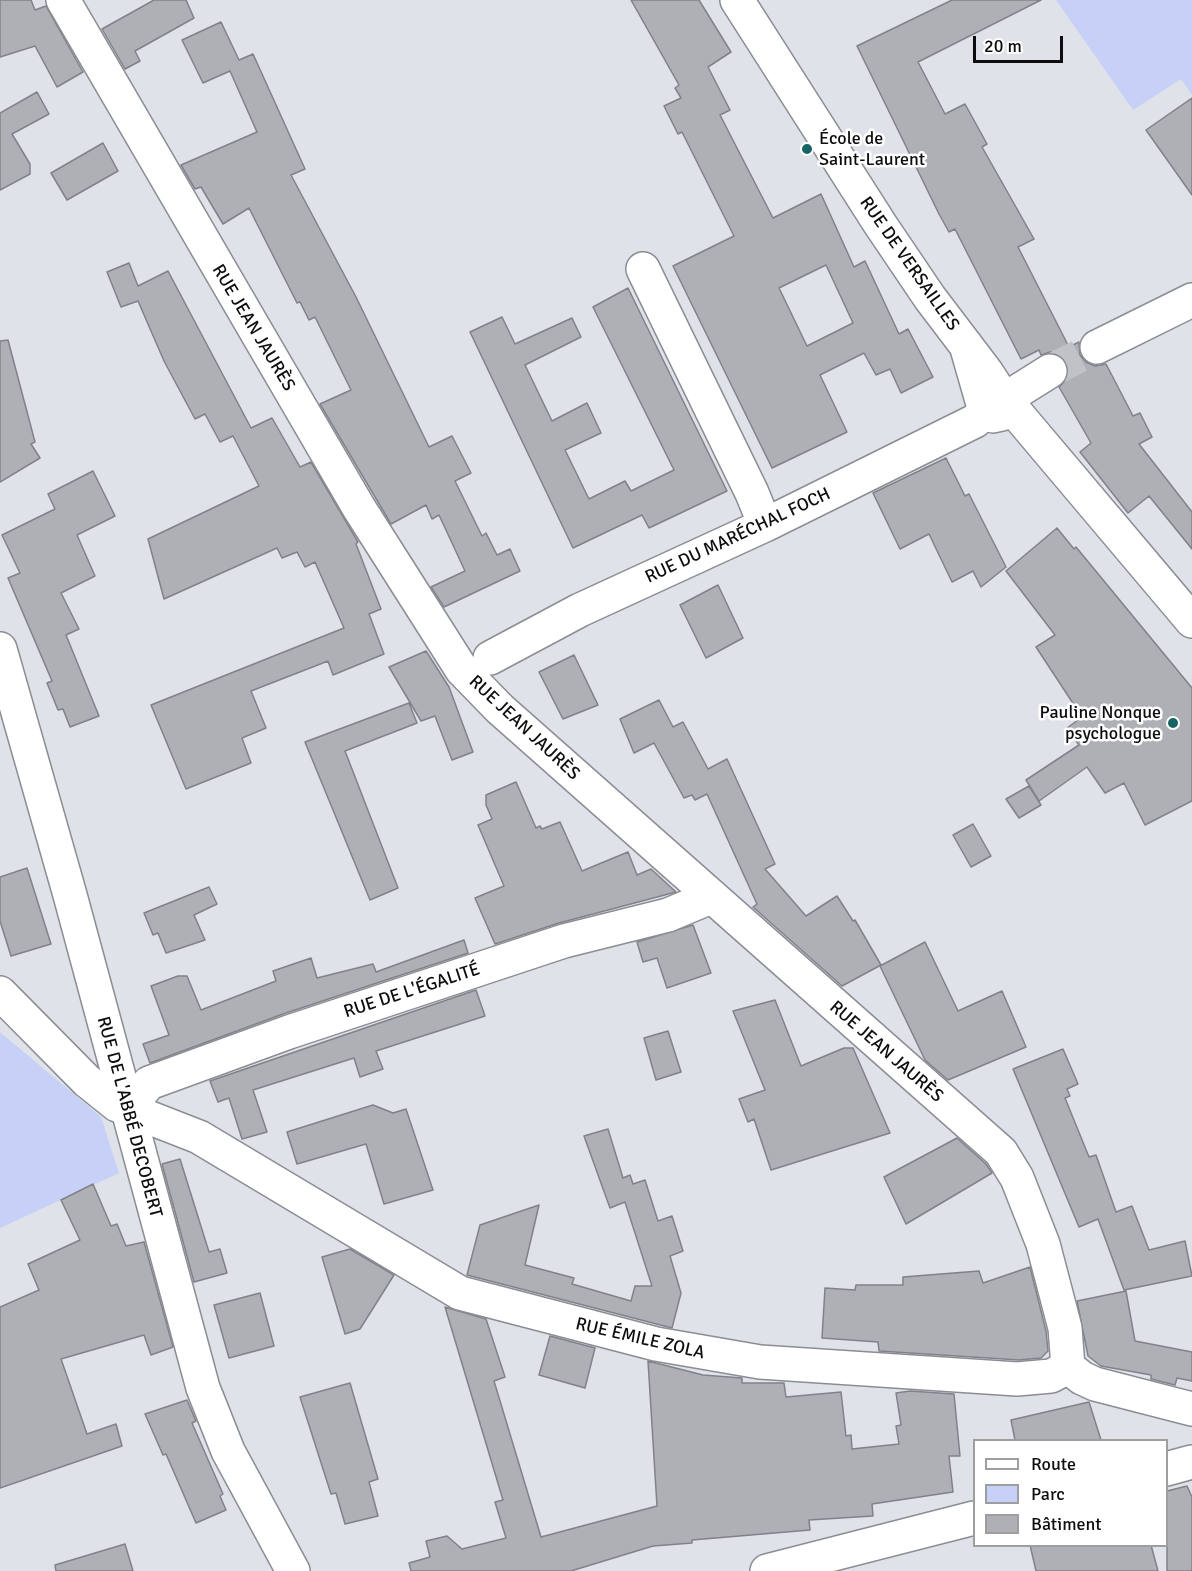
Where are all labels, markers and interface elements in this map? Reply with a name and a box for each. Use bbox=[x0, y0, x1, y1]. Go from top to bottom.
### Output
scale bar bbox=[976, 24, 1066, 62]
text: 20 m bbox=[984, 35, 1022, 57]
place label: École de Saint-Laurent bbox=[819, 128, 925, 170]
marker: École de Saint-Laurent bbox=[800, 142, 814, 156]
street label: RUE DE VERSAILLES bbox=[855, 193, 963, 335]
street label: RUE JEAN JAURÈS bbox=[207, 261, 299, 395]
street label: RUE DU MARÉCHAL FOCH bbox=[642, 483, 834, 589]
street label: RUE JEAN JAURÈS bbox=[464, 671, 584, 785]
place label: Pauline Nonque psychologue bbox=[1040, 702, 1161, 744]
marker: Pauline Nonque psychologue bbox=[1166, 716, 1180, 730]
street label: RUE DE L'ÉGALITÉ bbox=[341, 959, 483, 1023]
street label: RUE JEAN JAURÈS bbox=[825, 997, 947, 1107]
street label: RUE DE L'ABBÉ DECOBERT bbox=[92, 1014, 166, 1220]
street label: RUE ÉMILE ZOLA bbox=[573, 1314, 707, 1364]
legend bbox=[973, 1439, 1168, 1547]
text: Route bbox=[1031, 1453, 1076, 1475]
text: Parc bbox=[1031, 1483, 1065, 1505]
text: Bâtiment bbox=[1031, 1513, 1102, 1535]

